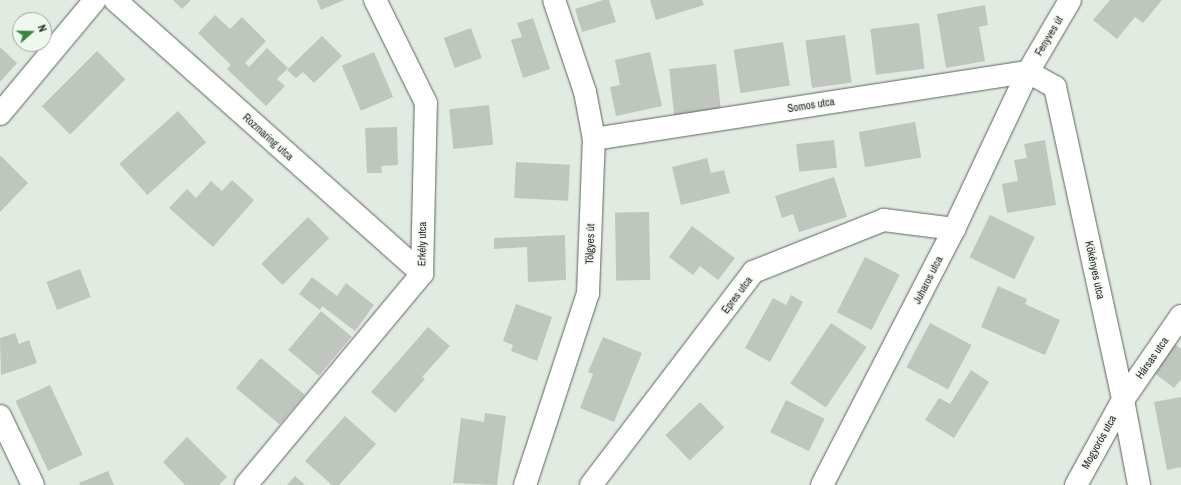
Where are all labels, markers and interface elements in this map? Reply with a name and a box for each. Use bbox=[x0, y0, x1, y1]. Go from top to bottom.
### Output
north arrow bbox=[12, 12, 52, 52]
street label: Fenyves út bbox=[1032, 14, 1066, 58]
text: N bbox=[35, 23, 50, 34]
street label: Somos utca bbox=[786, 95, 836, 115]
street label: Rozmaring utca bbox=[240, 111, 296, 163]
street label: Erkély utca bbox=[415, 222, 429, 266]
street label: Tölgyes út bbox=[583, 223, 597, 265]
street label: Kökényes utca bbox=[1082, 240, 1108, 300]
street label: Juharos utca bbox=[910, 254, 946, 306]
street label: Epres utca bbox=[719, 274, 755, 316]
street label: Hársas utca bbox=[1133, 335, 1171, 381]
street label: Mogyorós utca bbox=[1079, 413, 1119, 471]

